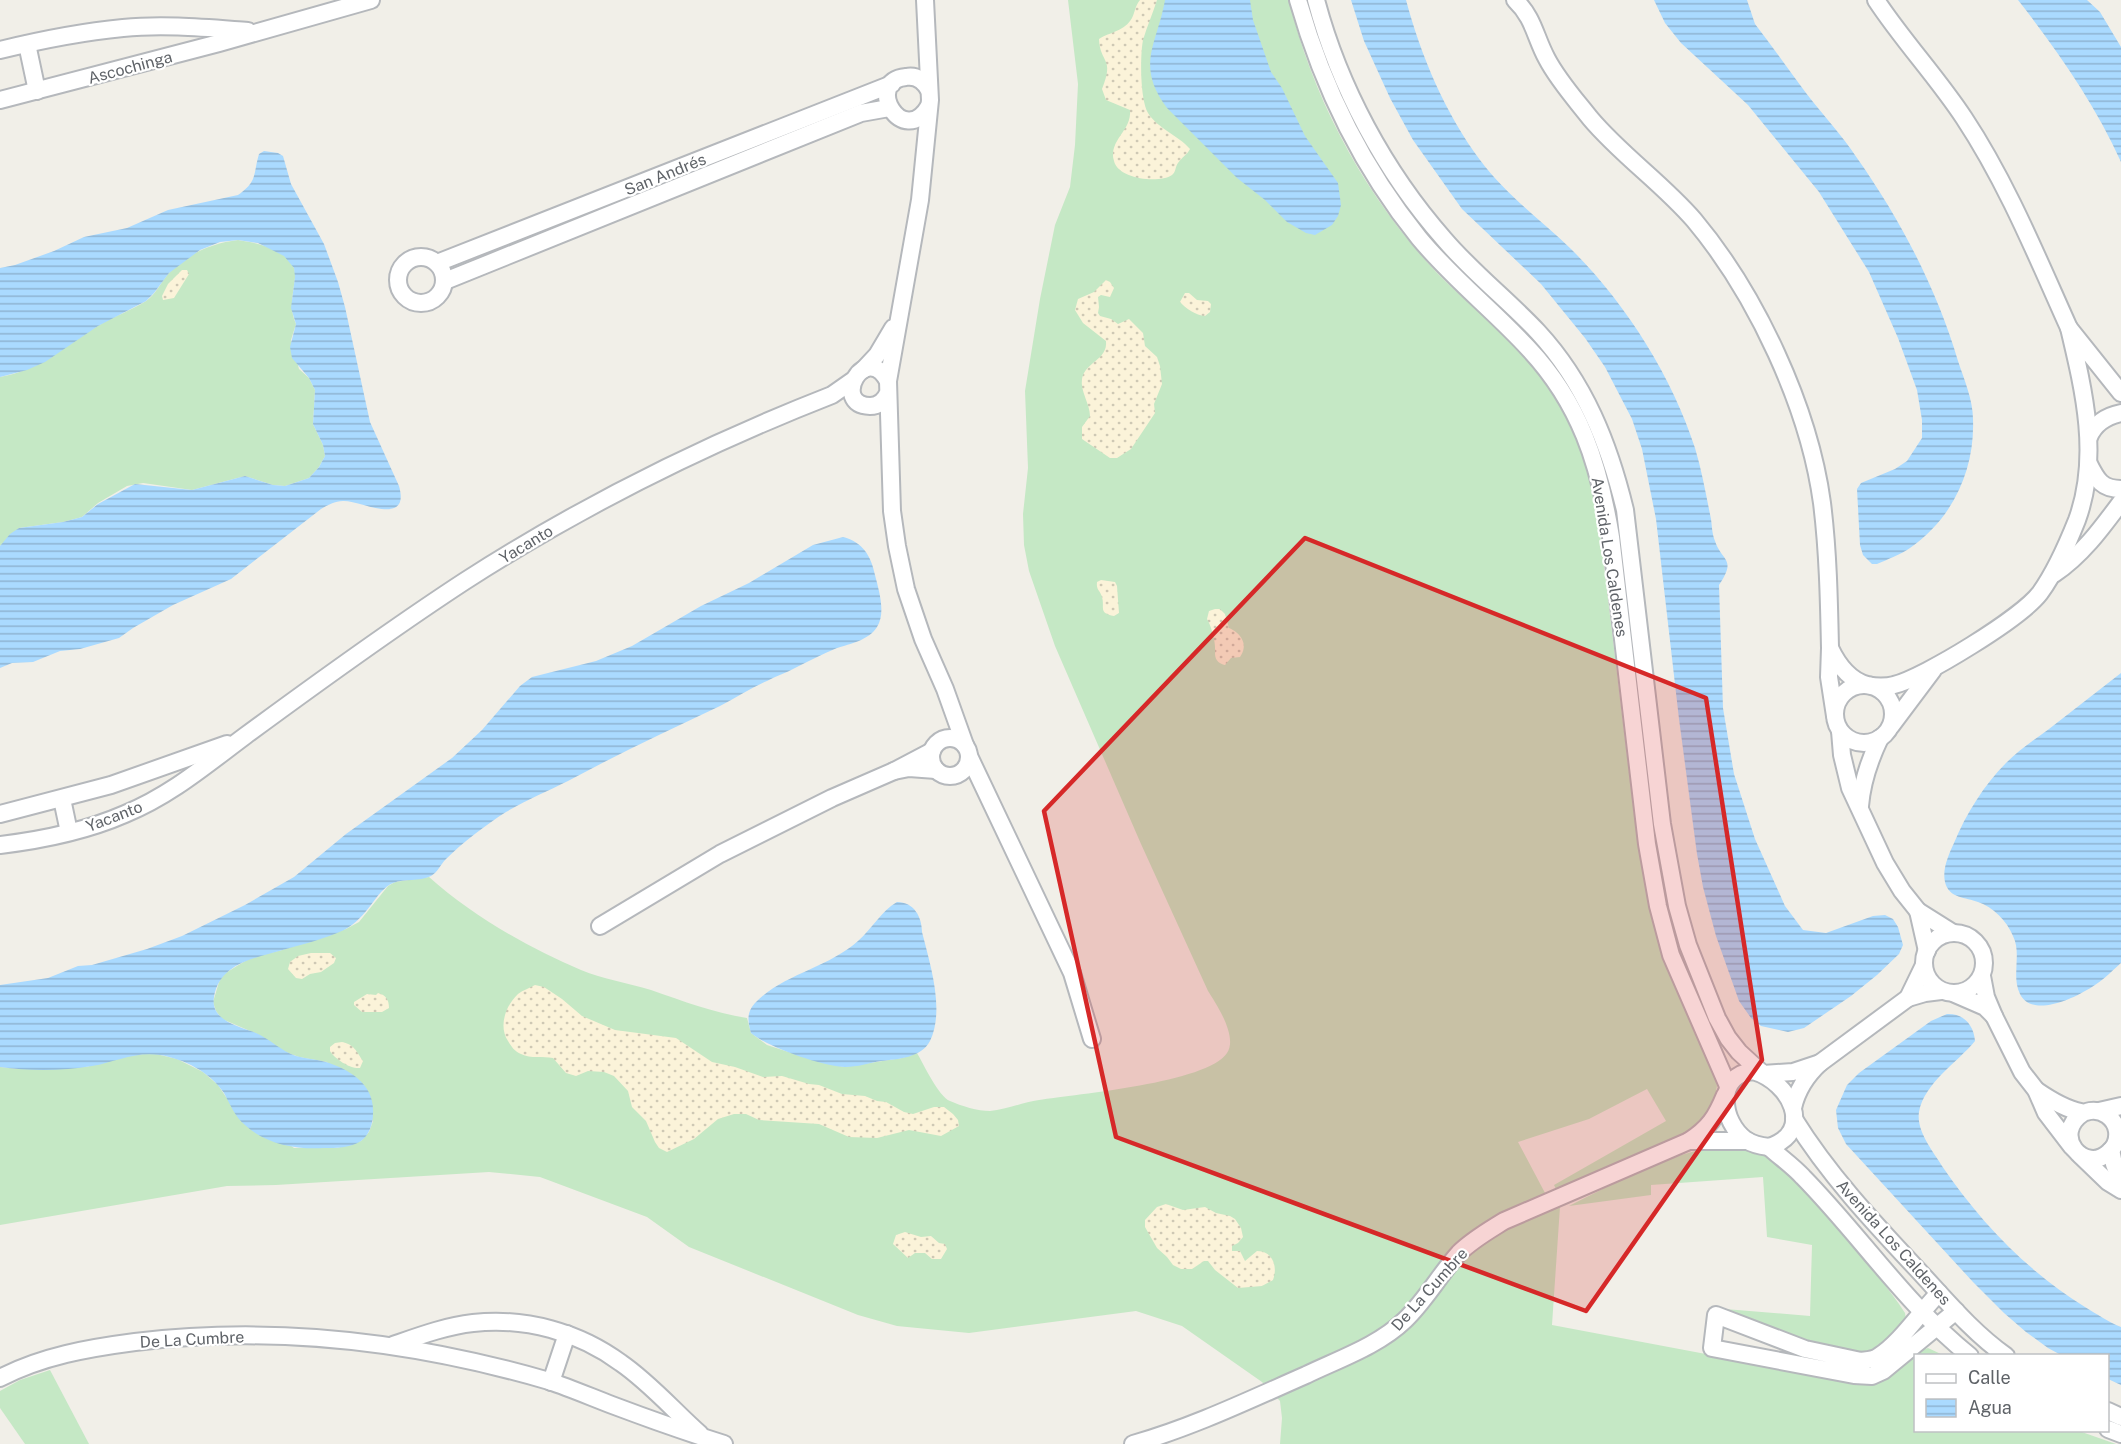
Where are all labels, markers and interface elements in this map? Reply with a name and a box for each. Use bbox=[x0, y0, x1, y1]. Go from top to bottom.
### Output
street label: Ascochinga bbox=[86, 47, 174, 88]
street label: San Andrés bbox=[622, 150, 709, 199]
street label: Avenida Los Caldenes bbox=[1587, 476, 1632, 638]
street label: Yacanto bbox=[496, 521, 556, 568]
street label: Yacanto bbox=[83, 797, 145, 836]
street label: Avenida Los Caldenes bbox=[1832, 1176, 1955, 1309]
street label: De La Cumbre bbox=[1387, 1244, 1471, 1335]
street label: De La Cumbre bbox=[139, 1327, 245, 1352]
legend bbox=[1914, 1354, 2109, 1432]
text: Calle bbox=[1968, 1367, 2011, 1388]
text: Agua bbox=[1968, 1397, 2012, 1418]

